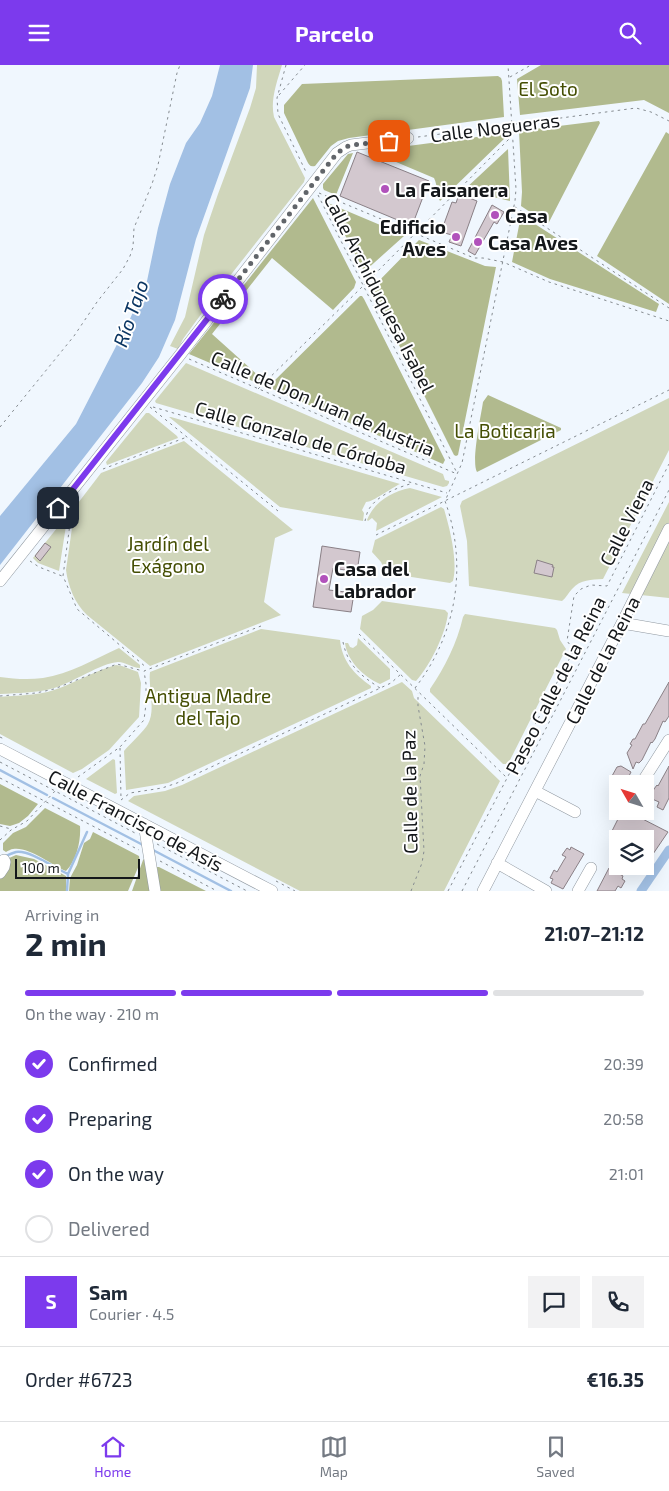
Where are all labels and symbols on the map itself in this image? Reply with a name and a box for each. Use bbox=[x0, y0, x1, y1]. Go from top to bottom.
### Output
park label: El Soto bbox=[518, 77, 578, 100]
street label: Calle Nogueras bbox=[429, 108, 561, 146]
pin bbox=[368, 120, 410, 162]
place label: La Faisanera bbox=[395, 178, 508, 201]
marker: La Faisanera bbox=[379, 183, 391, 195]
street label: Calle Archiduquesa Isabel bbox=[320, 190, 440, 397]
place label: Casa bbox=[505, 204, 548, 227]
marker: Casa bbox=[489, 209, 501, 221]
place label: Edificio Aves bbox=[380, 215, 446, 260]
marker: Edificio Aves bbox=[450, 231, 462, 243]
place label: Casa Aves bbox=[488, 231, 578, 254]
marker: Casa Aves bbox=[472, 236, 484, 248]
courier bbox=[198, 274, 248, 324]
water label: Río Tajo bbox=[107, 276, 153, 350]
street label: Calle de Don Juan de Austria bbox=[208, 345, 438, 461]
street label: Calle Gonzalo de Córdoba bbox=[193, 396, 409, 478]
park label: La Boticaria bbox=[454, 419, 556, 442]
street label: Calle Viena bbox=[594, 475, 658, 569]
pin bbox=[37, 487, 79, 529]
park label: Jardín del Exágono bbox=[127, 532, 209, 577]
place label: Casa del Labrador bbox=[334, 557, 416, 602]
marker: Casa del Labrador bbox=[318, 573, 330, 585]
street label: Paseo Calle de la Reina bbox=[500, 592, 610, 778]
street label: Calle de la Reina bbox=[560, 592, 644, 728]
park label: Antigua Madre del Tajo bbox=[145, 684, 271, 729]
street label: Calle de la Paz bbox=[396, 730, 422, 854]
street label: Calle Francisco de Asís bbox=[45, 764, 227, 876]
north arrow bbox=[609, 775, 654, 820]
scale bar bbox=[15, 856, 140, 879]

